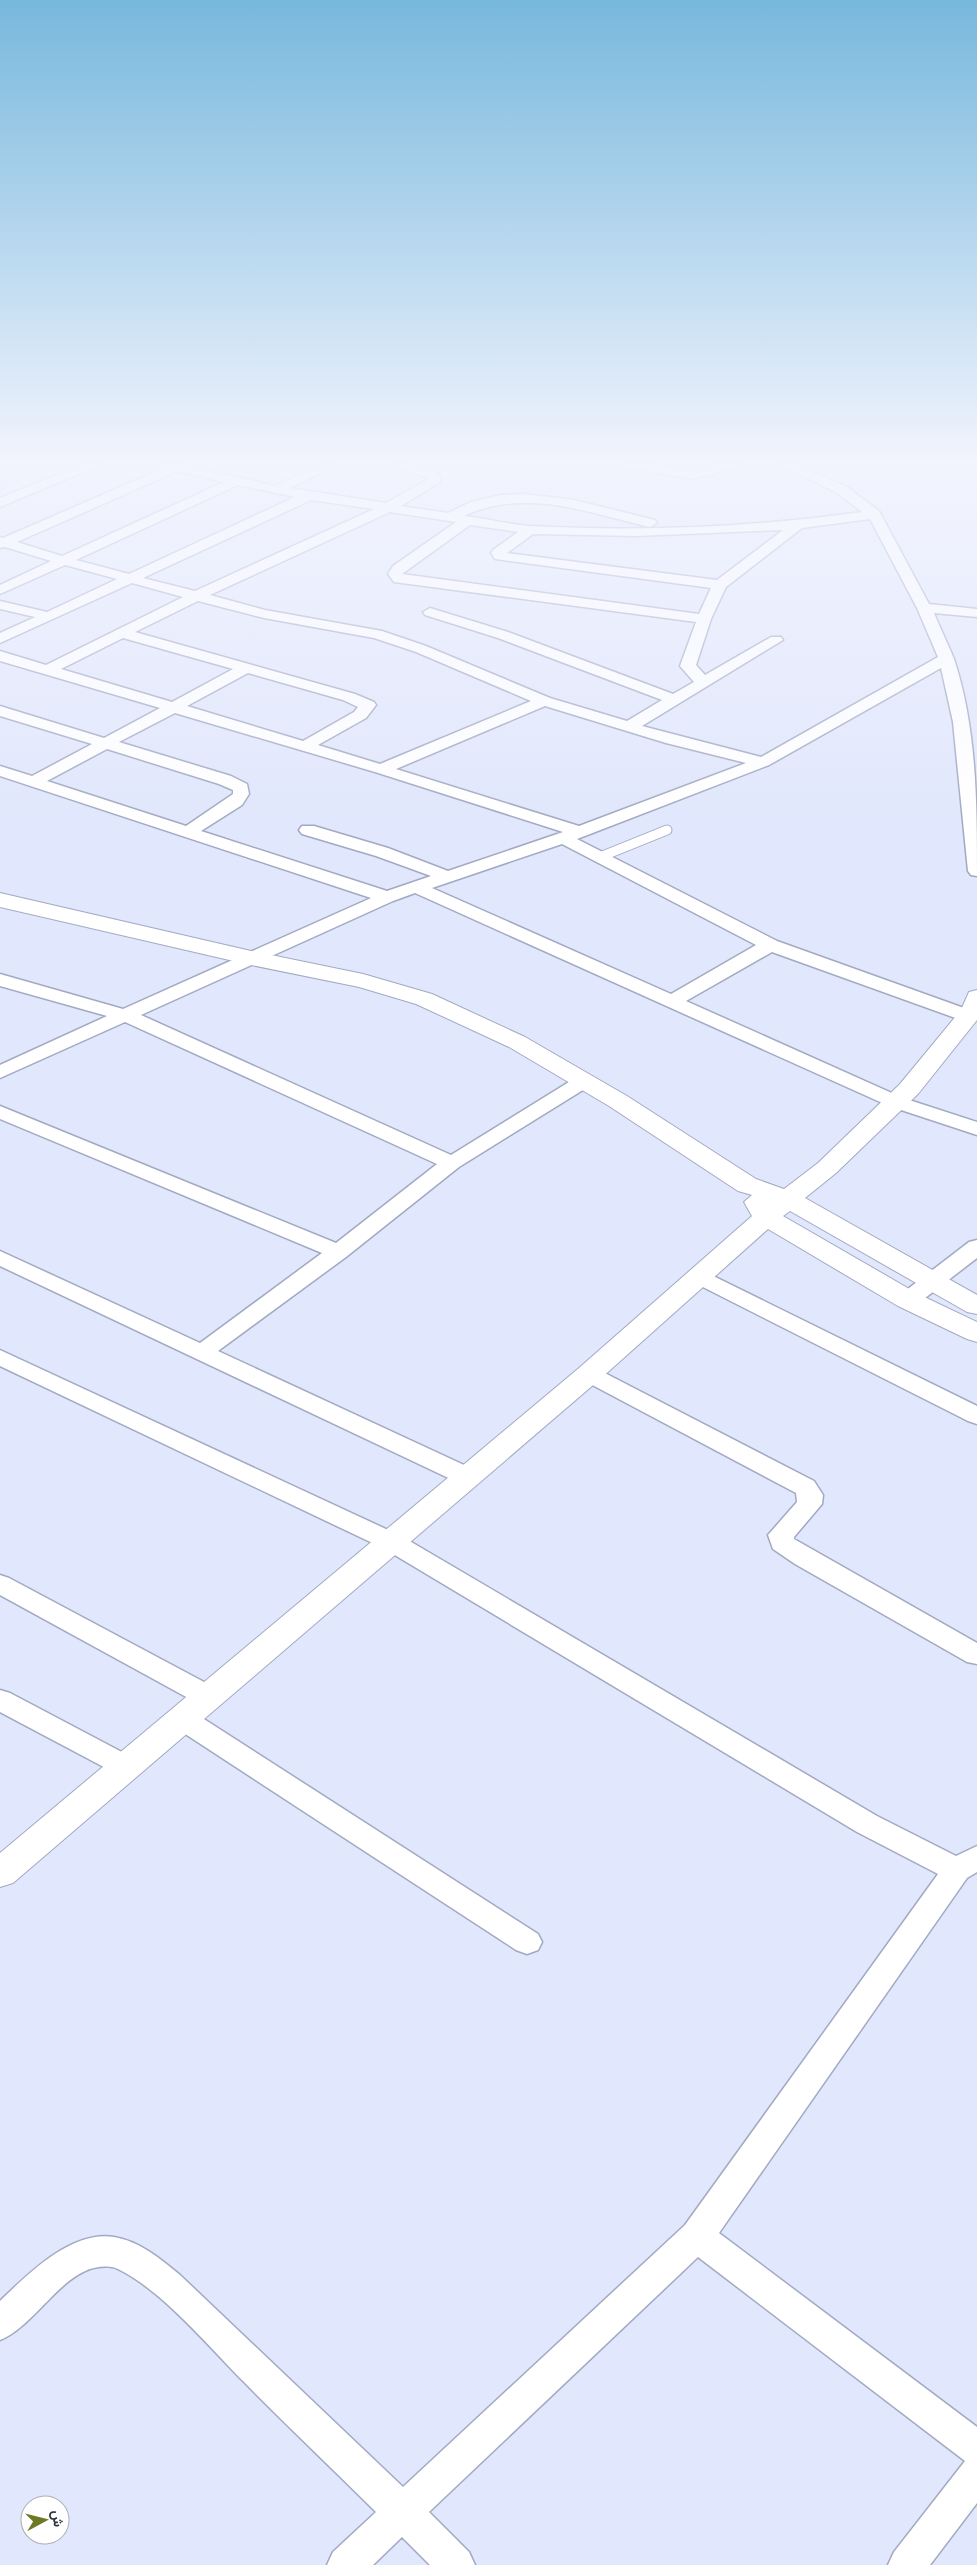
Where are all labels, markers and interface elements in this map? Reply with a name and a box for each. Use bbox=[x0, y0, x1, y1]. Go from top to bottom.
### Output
north arrow bbox=[20, 2495, 70, 2545]
text: ش bbox=[48, 2509, 67, 2528]

